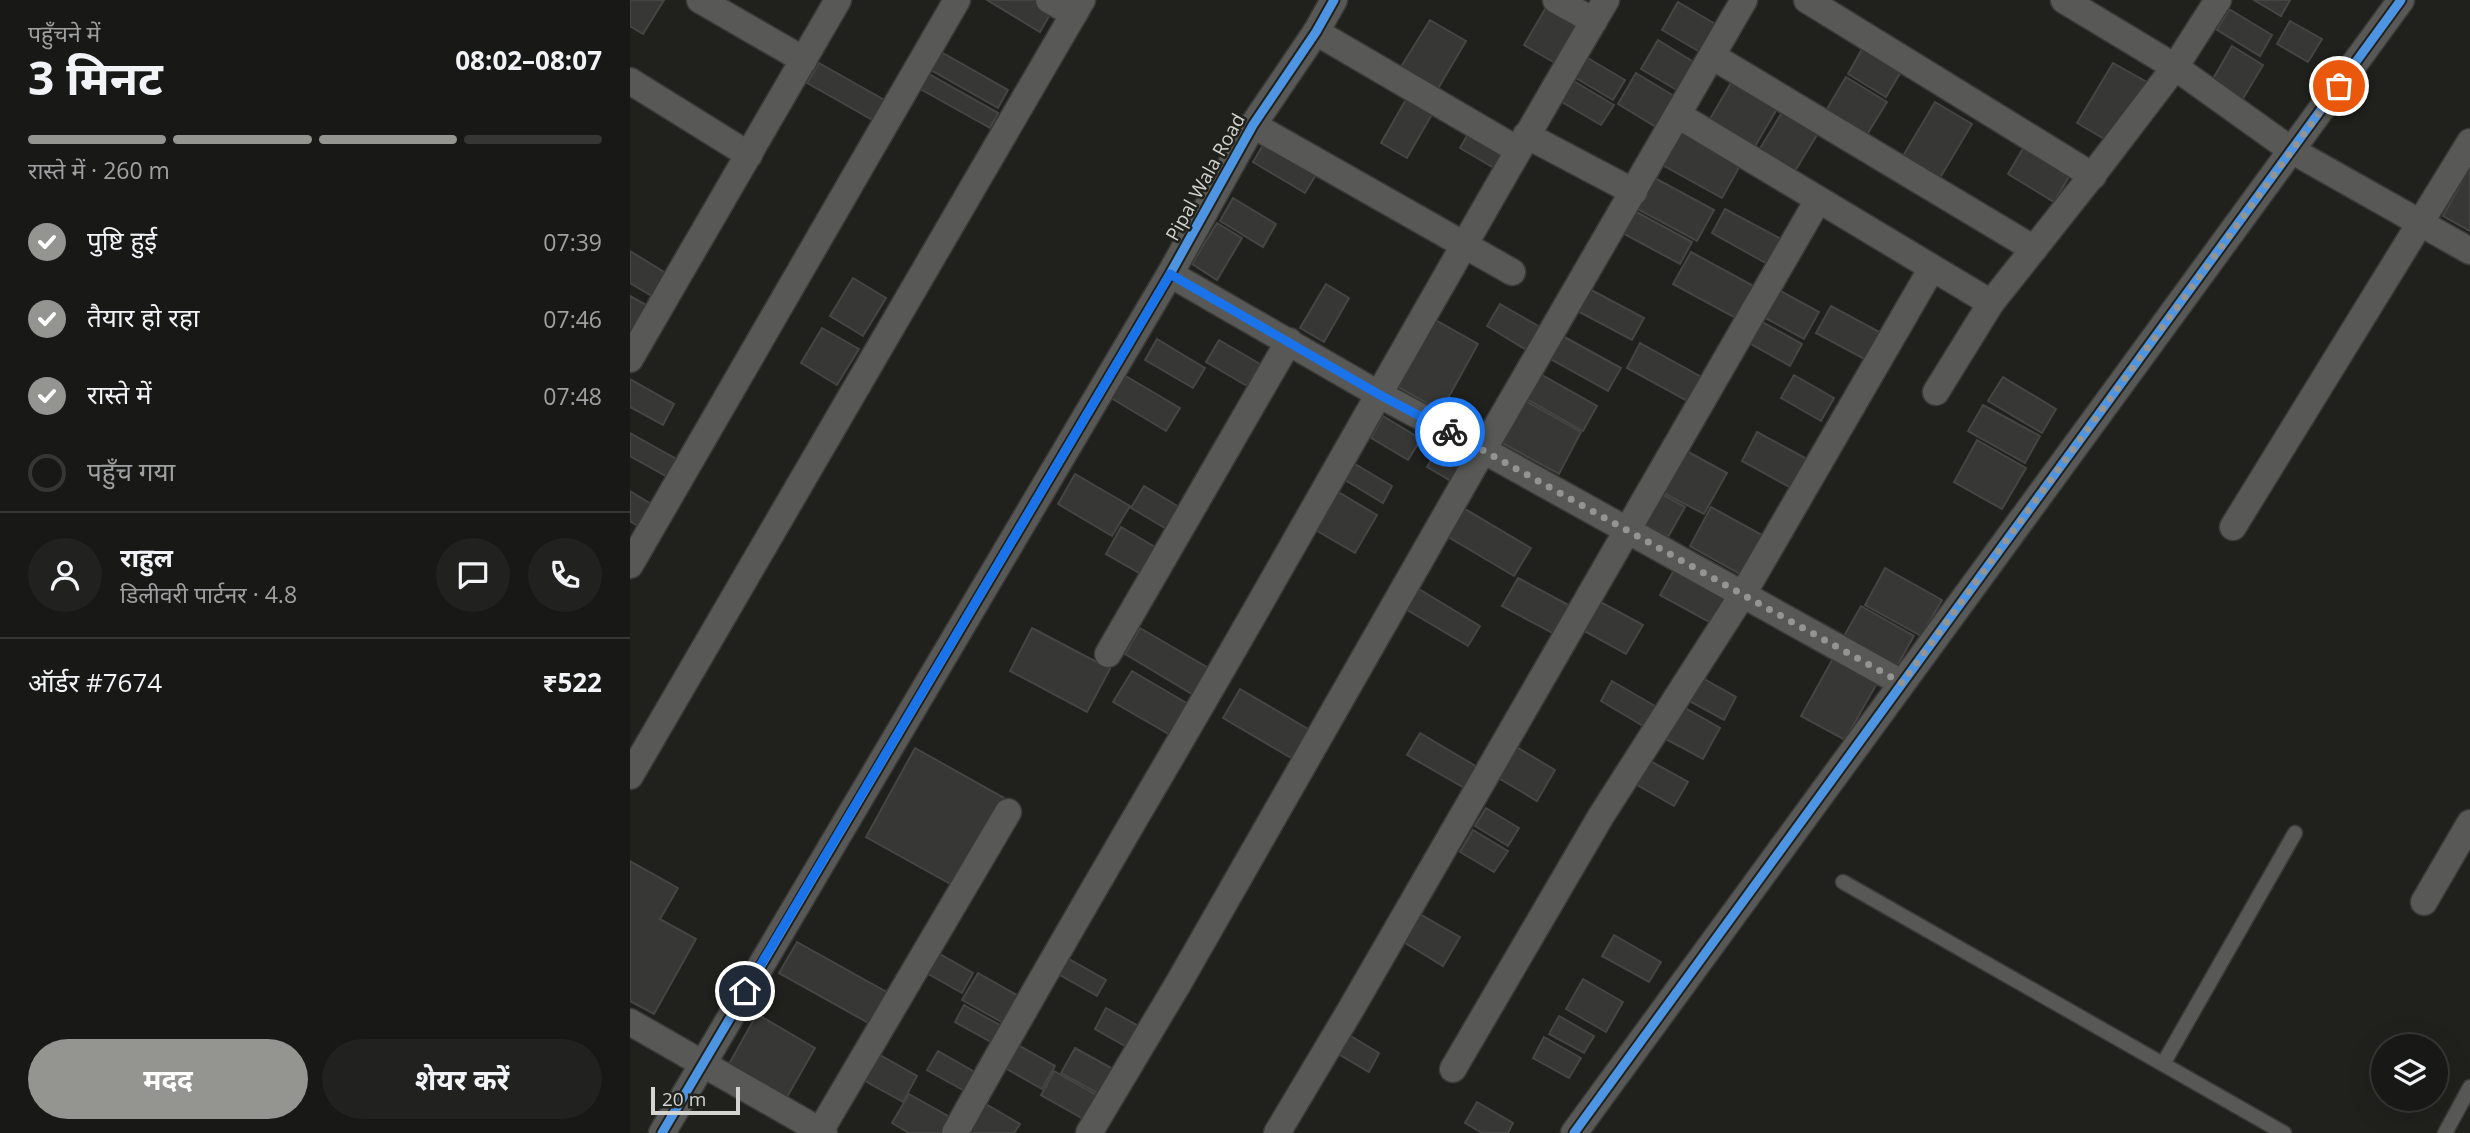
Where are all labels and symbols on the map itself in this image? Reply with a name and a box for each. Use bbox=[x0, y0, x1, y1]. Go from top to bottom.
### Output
pin bbox=[2309, 56, 2369, 116]
street label: Pipal Wala Road bbox=[1159, 109, 1251, 245]
courier bbox=[1415, 397, 1485, 467]
pin bbox=[715, 961, 775, 1021]
scale bar bbox=[651, 1084, 740, 1116]

